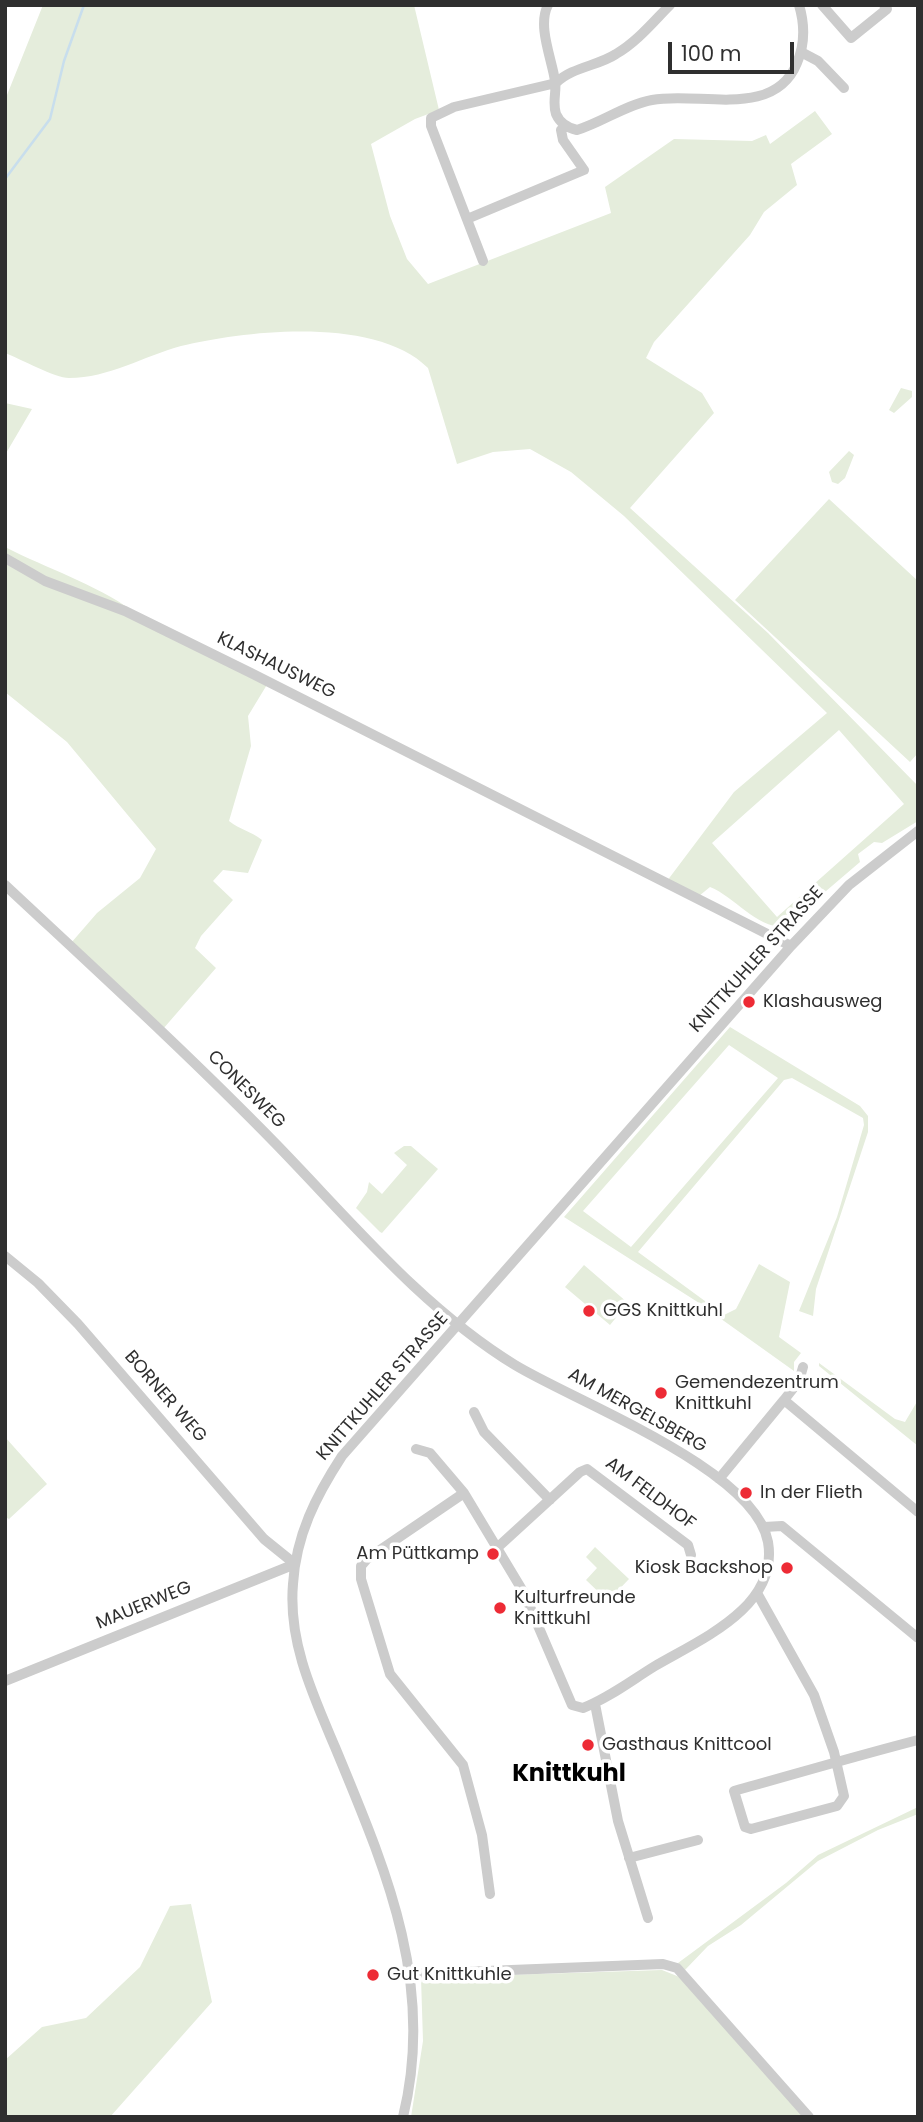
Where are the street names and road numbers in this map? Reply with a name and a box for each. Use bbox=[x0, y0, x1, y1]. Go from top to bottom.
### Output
street label: KLASHAUSWEG bbox=[213, 628, 339, 704]
street label: KNITTKUHLER STRASSE bbox=[686, 882, 828, 1038]
street label: CONESWEG bbox=[203, 1047, 289, 1133]
street label: KNITTKUHLER STRASSE bbox=[313, 1309, 453, 1465]
street label: BORNER WEG bbox=[119, 1347, 211, 1447]
street label: AM MERGELSBERG bbox=[564, 1364, 710, 1458]
street label: AM FELDHOF bbox=[601, 1453, 699, 1535]
street label: MAUERWEG bbox=[93, 1577, 195, 1635]

